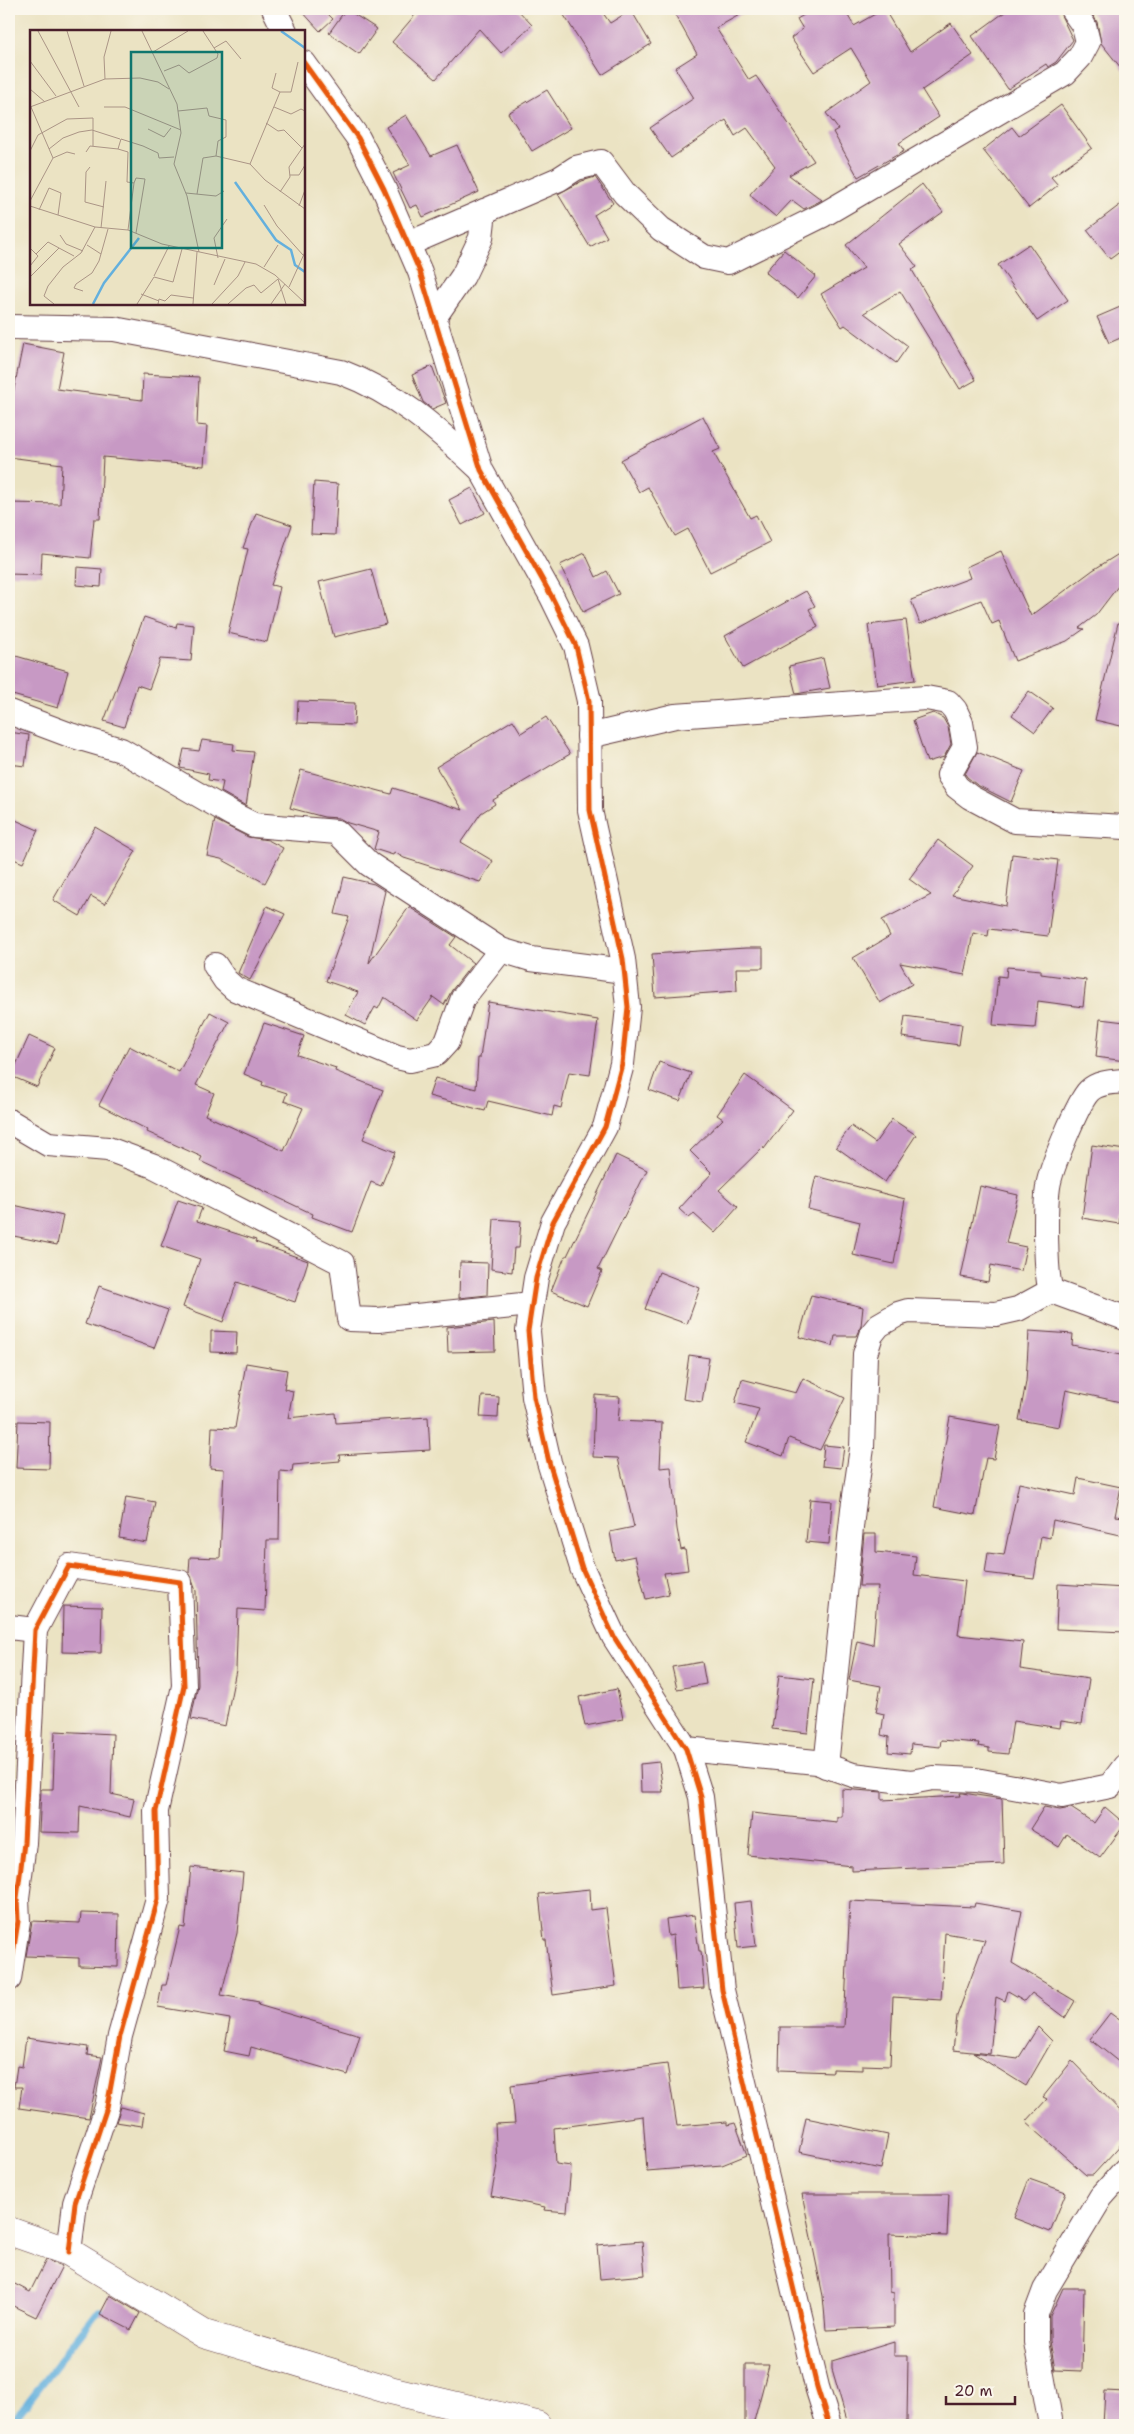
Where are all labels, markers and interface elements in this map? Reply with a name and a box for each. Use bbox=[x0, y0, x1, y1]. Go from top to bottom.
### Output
inset map bbox=[30, 30, 305, 305]
scale bar bbox=[946, 2374, 1015, 2406]
text: 20 m bbox=[954, 2381, 993, 2401]

